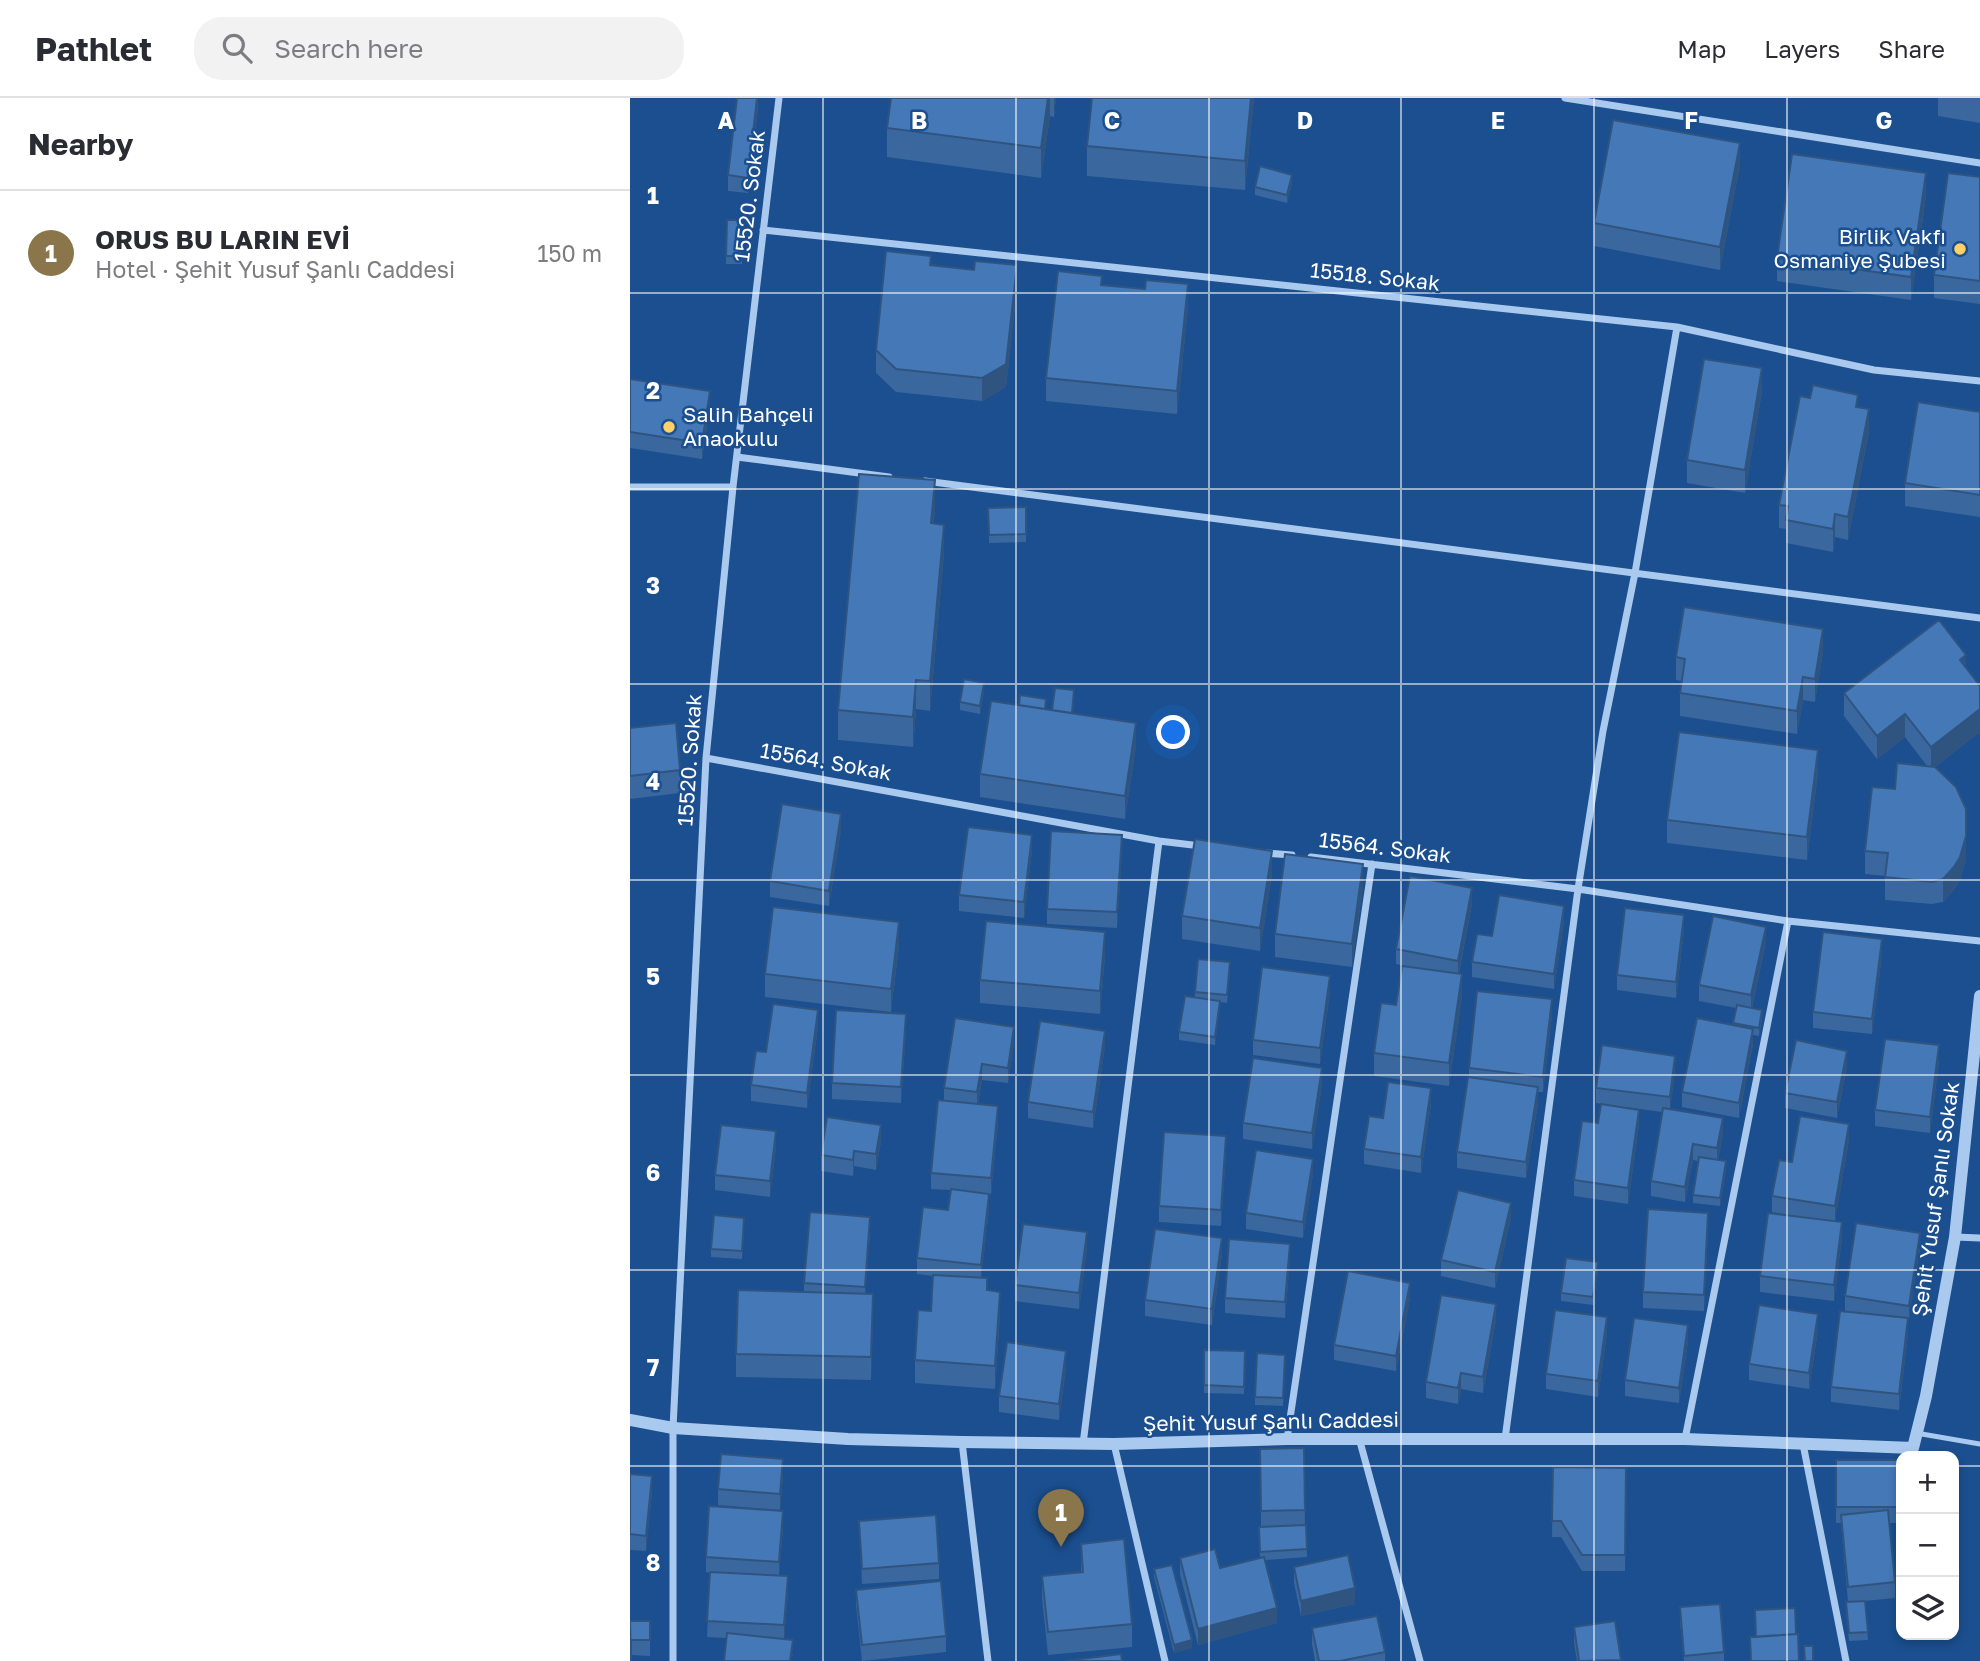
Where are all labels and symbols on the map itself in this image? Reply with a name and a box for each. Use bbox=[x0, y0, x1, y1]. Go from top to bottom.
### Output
text: A bbox=[718, 106, 735, 134]
text: B bbox=[911, 106, 927, 134]
text: C bbox=[1104, 106, 1120, 134]
text: D bbox=[1297, 106, 1313, 134]
text: E bbox=[1491, 106, 1505, 134]
text: F bbox=[1684, 106, 1698, 134]
text: G bbox=[1876, 106, 1892, 134]
street label: 15520. Sokak bbox=[728, 128, 770, 263]
text: 1 bbox=[647, 181, 659, 209]
place label: Birlik Vakfı Osmaniye Şubesi bbox=[1774, 223, 1946, 273]
marker: Birlik Vakfı Osmaniye Şubesi bbox=[1952, 241, 1968, 257]
street label: 15518. Sokak bbox=[1309, 256, 1441, 296]
text: 2 bbox=[646, 376, 660, 404]
place label: Salih Bahçeli Anaokulu bbox=[683, 401, 814, 451]
marker: Salih Bahçeli Anaokulu bbox=[661, 419, 677, 435]
text: 3 bbox=[646, 571, 660, 599]
street label: 15520. Sokak bbox=[671, 693, 707, 827]
your location bbox=[1156, 715, 1190, 749]
street label: 15564. Sokak bbox=[758, 737, 894, 785]
text: 4 bbox=[646, 767, 660, 795]
street label: 15564. Sokak bbox=[1318, 826, 1453, 868]
text: 5 bbox=[646, 962, 660, 990]
street label: Şehit Yusuf Şanlı Sokak bbox=[1906, 1080, 1964, 1318]
text: 6 bbox=[646, 1158, 660, 1186]
text: 7 bbox=[647, 1353, 659, 1381]
street label: Şehit Yusuf Şanlı Caddesi bbox=[1143, 1406, 1399, 1436]
pin: 1 bbox=[1038, 1489, 1084, 1547]
text: 8 bbox=[646, 1548, 660, 1576]

